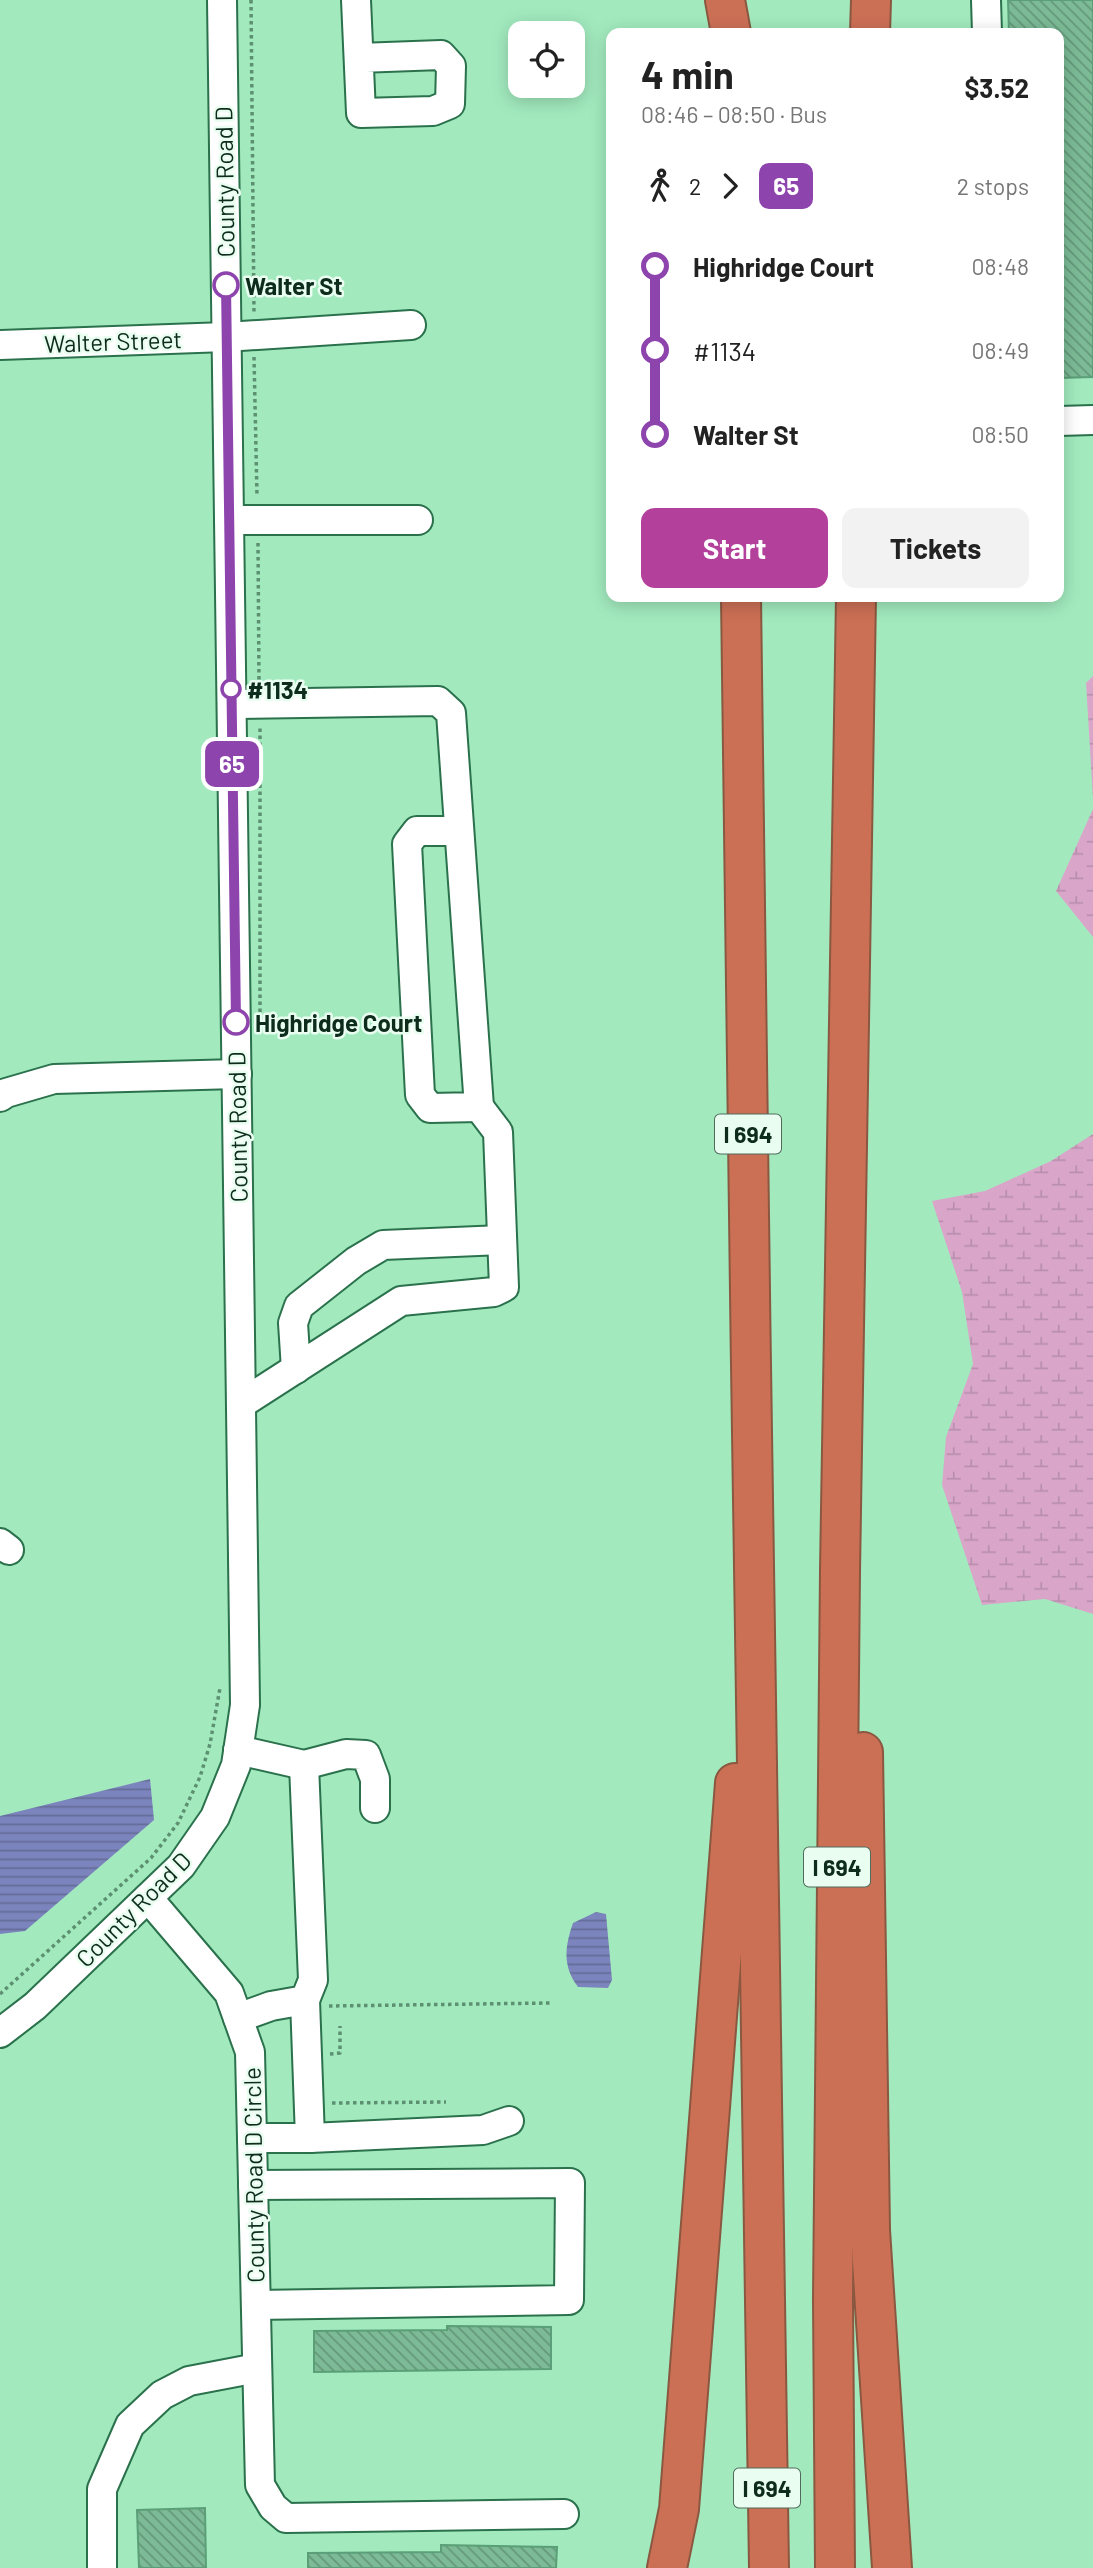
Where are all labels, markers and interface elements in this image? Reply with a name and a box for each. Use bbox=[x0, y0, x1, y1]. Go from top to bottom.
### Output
map controls bbox=[508, 21, 585, 98]
button: locate bbox=[508, 21, 585, 98]
text: 4 min bbox=[641, 51, 734, 97]
text: $3.52 bbox=[964, 72, 1029, 103]
text: 08:46 – 08:50 · Bus bbox=[641, 100, 827, 128]
street label: County Road D bbox=[208, 106, 240, 258]
icon: walk bbox=[641, 167, 679, 205]
icon: forward bbox=[711, 167, 749, 205]
text: 65 bbox=[773, 171, 799, 200]
text: 2 bbox=[689, 172, 701, 200]
text: 2 stops bbox=[957, 172, 1029, 200]
text: Highridge Court bbox=[693, 251, 874, 282]
text: 08:48 bbox=[972, 252, 1029, 280]
place label: Walter St bbox=[245, 271, 343, 300]
marker: Walter St bbox=[213, 272, 239, 298]
street label: Walter Street bbox=[44, 324, 182, 358]
text: #1134 bbox=[693, 335, 756, 366]
text: 08:49 bbox=[972, 336, 1029, 364]
text: Walter St bbox=[693, 419, 799, 450]
text: 08:50 bbox=[971, 420, 1029, 448]
button: Start bbox=[641, 508, 828, 588]
button: Tickets bbox=[842, 508, 1029, 588]
place label: #1134 bbox=[247, 675, 308, 704]
marker: #1134 bbox=[221, 679, 241, 699]
line badge: 65 bbox=[201, 741, 264, 787]
text: 65 bbox=[219, 749, 245, 778]
place label: Highridge Court bbox=[255, 1008, 422, 1037]
marker: Highridge Court bbox=[223, 1009, 249, 1035]
street label: County Road D bbox=[221, 1051, 253, 1203]
road number: I 694 bbox=[715, 1114, 781, 1154]
street label: County Road D bbox=[69, 1845, 197, 1973]
road number: I 694 bbox=[804, 1848, 870, 1886]
street label: County Road D Circle bbox=[237, 2067, 269, 2283]
road number: I 694 bbox=[734, 2468, 800, 2508]

